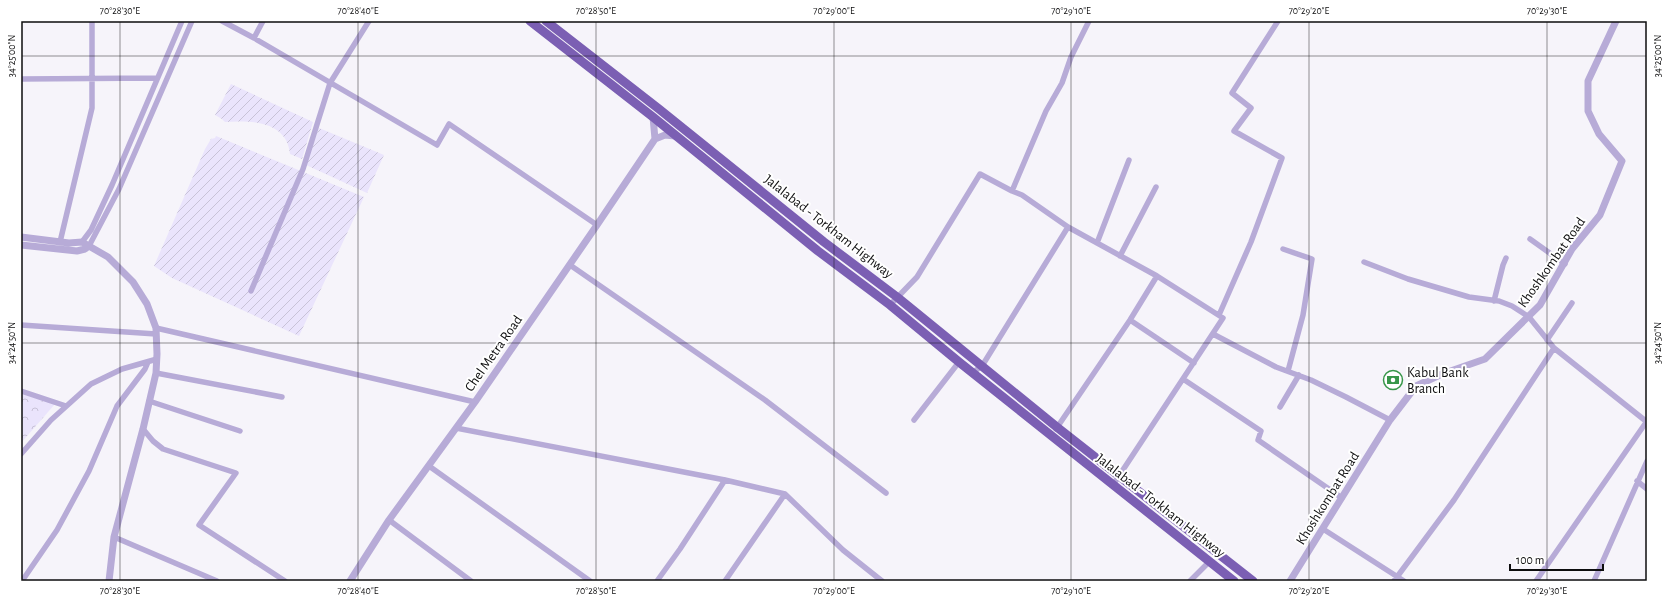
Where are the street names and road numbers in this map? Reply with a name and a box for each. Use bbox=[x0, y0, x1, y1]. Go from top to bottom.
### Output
street label: Jalalabad - Torkham Highway bbox=[761, 172, 895, 281]
street label: Khoshkombat Road bbox=[1515, 215, 1588, 310]
street label: Chel Metra Road bbox=[462, 313, 525, 394]
street label: Khoshkombat Road bbox=[1294, 450, 1362, 547]
street label: Jalalabad - Torkham Highway bbox=[1093, 451, 1227, 560]

